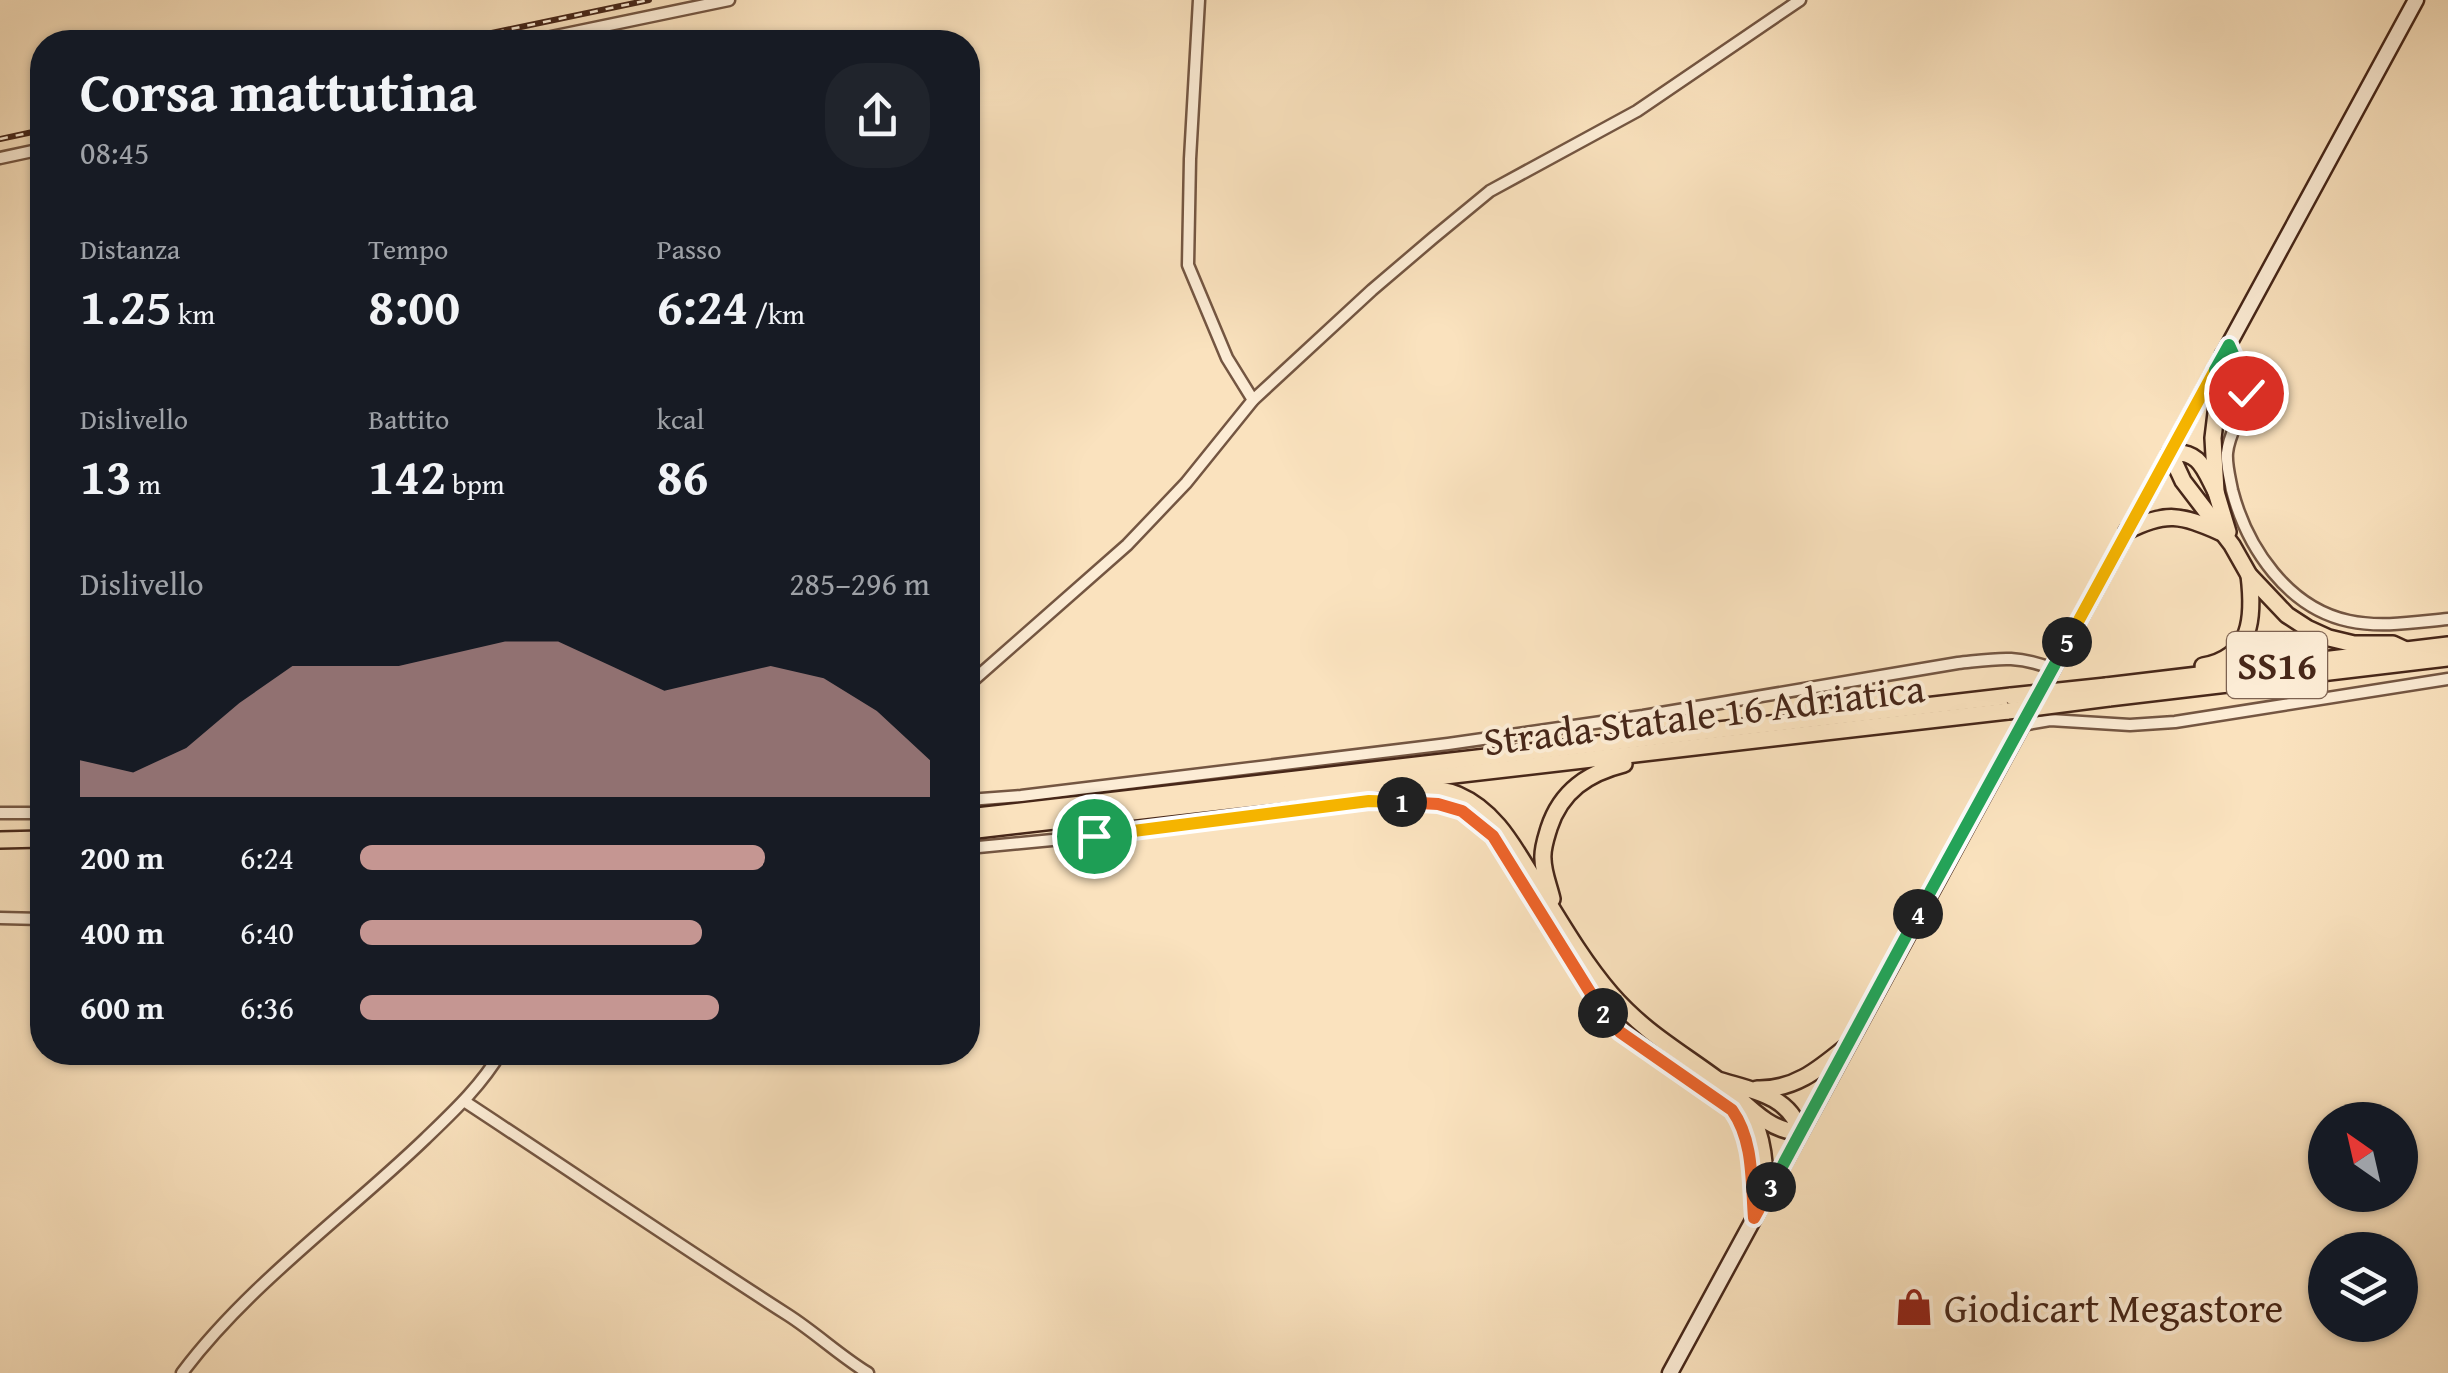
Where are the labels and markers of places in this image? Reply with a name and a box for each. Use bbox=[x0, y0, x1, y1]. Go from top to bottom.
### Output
pin bbox=[2204, 351, 2289, 436]
pin: 5 bbox=[2042, 617, 2092, 667]
pin: 1 bbox=[1377, 777, 1427, 827]
pin bbox=[1052, 794, 1137, 879]
pin: 4 bbox=[1893, 889, 1943, 939]
pin: 2 bbox=[1578, 988, 1628, 1038]
pin: 3 bbox=[1746, 1162, 1796, 1212]
place label: Giodicart Megastore bbox=[1944, 1278, 2283, 1337]
shop icon: Giodicart Megastore bbox=[1893, 1286, 1935, 1328]

